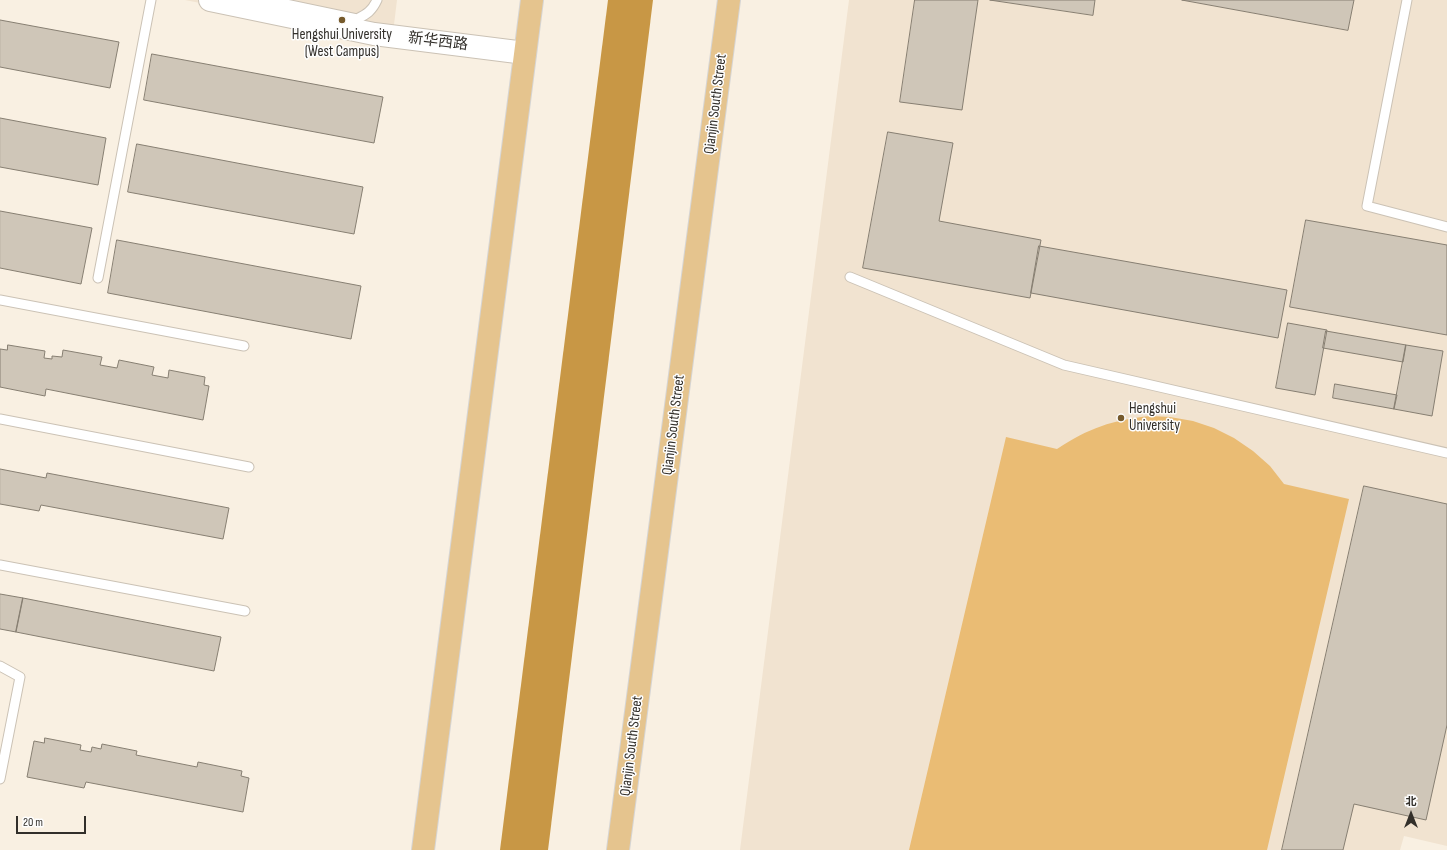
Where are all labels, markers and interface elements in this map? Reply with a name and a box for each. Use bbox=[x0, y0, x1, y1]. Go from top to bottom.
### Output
marker: Hengshui University (West Campus) bbox=[337, 15, 347, 25]
place label: Hengshui University (West Campus) bbox=[292, 26, 392, 61]
street label: 新华西路 bbox=[407, 29, 469, 55]
street label: Qianjin South Street bbox=[701, 53, 731, 155]
street label: Qianjin South Street bbox=[659, 374, 689, 476]
place label: Hengshui University bbox=[1129, 400, 1180, 435]
marker: Hengshui University bbox=[1116, 413, 1126, 423]
street label: Qianjin South Street bbox=[617, 695, 647, 797]
north arrow bbox=[1391, 794, 1431, 834]
text: 北 bbox=[1406, 795, 1417, 808]
scale bar bbox=[18, 808, 88, 834]
text: 20 m bbox=[23, 815, 43, 830]

